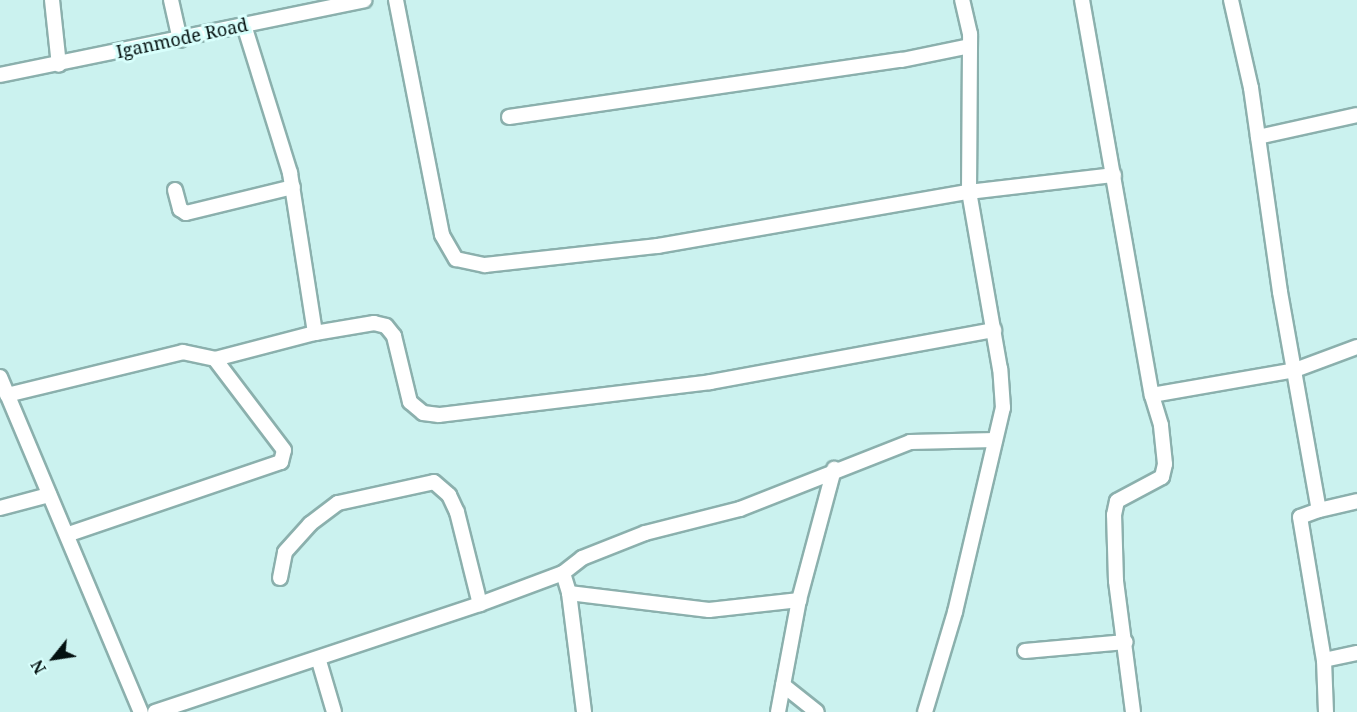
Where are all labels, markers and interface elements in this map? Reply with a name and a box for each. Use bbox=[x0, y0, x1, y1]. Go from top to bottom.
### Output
street label: Iganmode Road bbox=[114, 13, 250, 63]
north arrow bbox=[24, 628, 84, 688]
text: N bbox=[26, 656, 51, 678]

